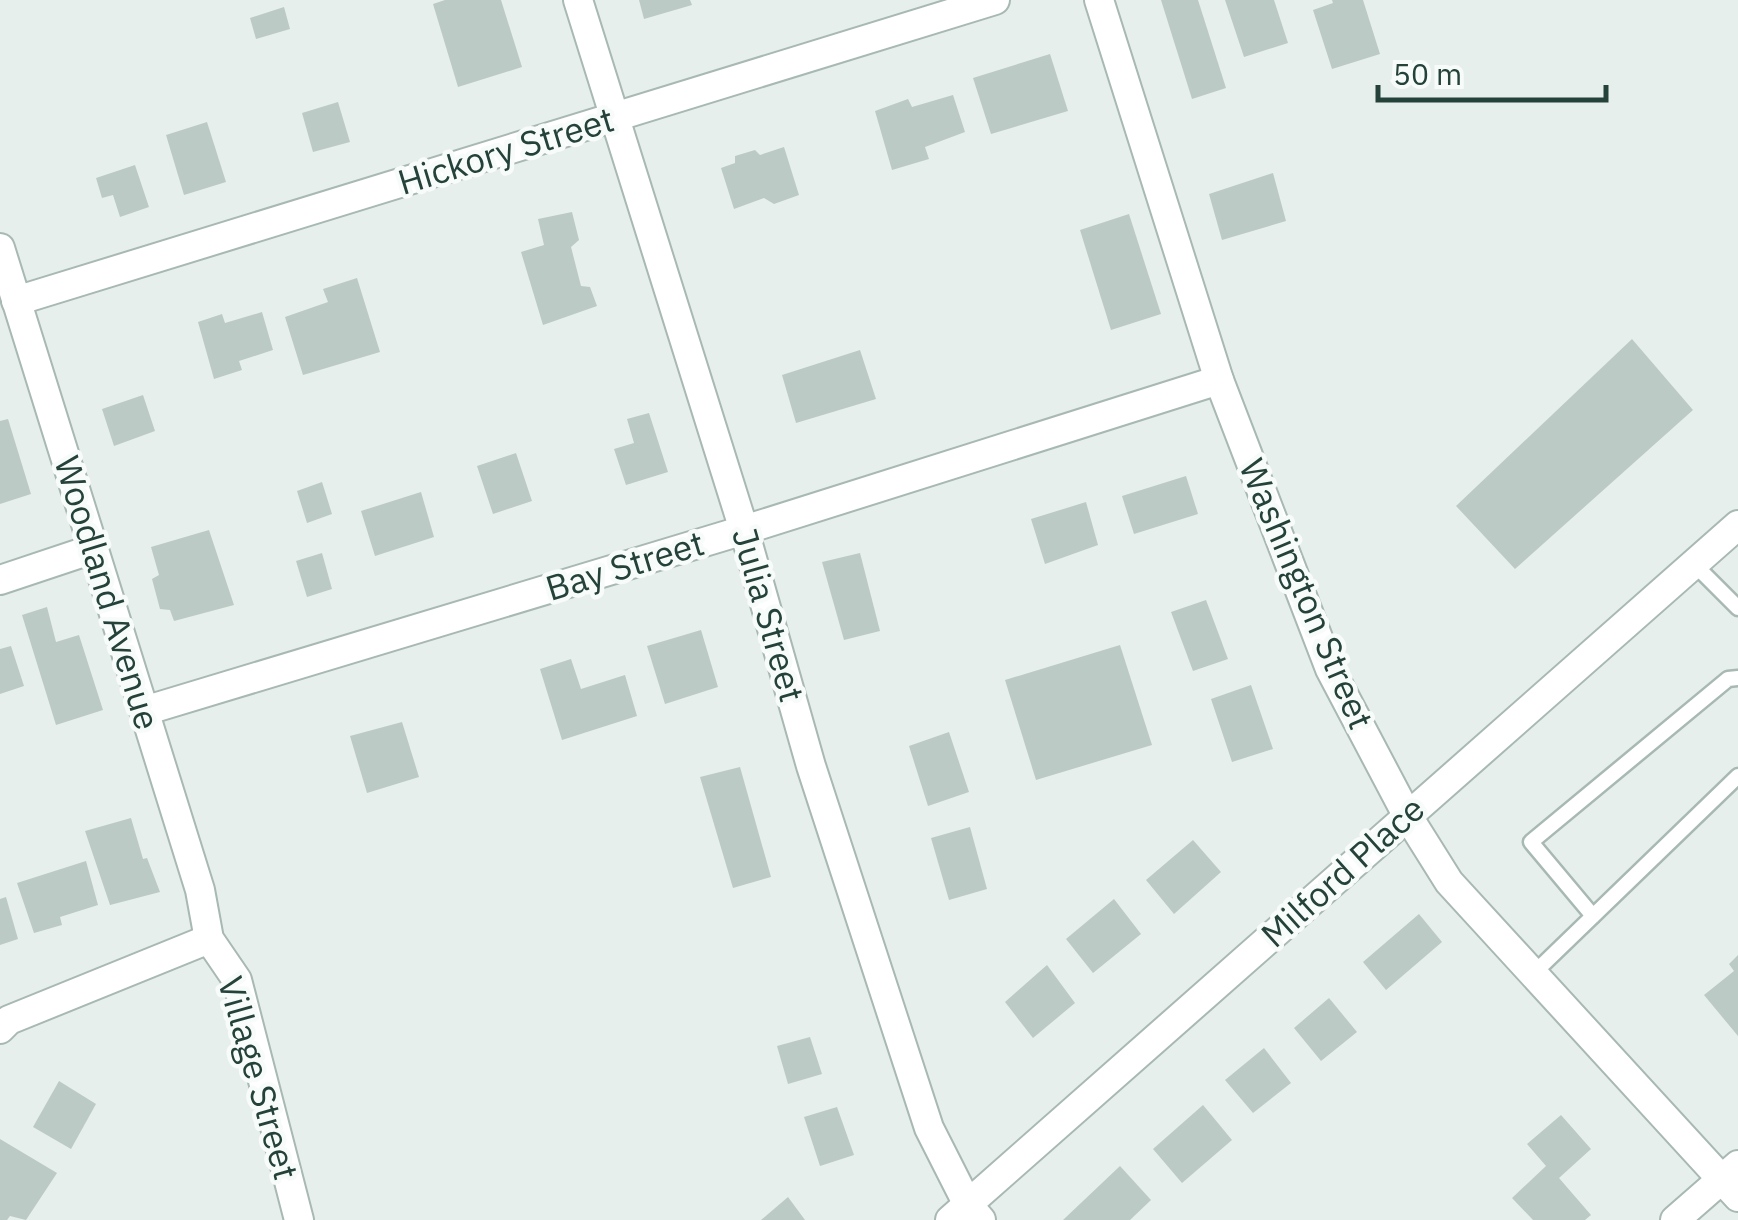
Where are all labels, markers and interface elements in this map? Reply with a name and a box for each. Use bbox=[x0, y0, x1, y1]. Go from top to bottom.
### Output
scale bar bbox=[1378, 40, 1606, 102]
text: 50 m bbox=[1393, 54, 1462, 93]
street label: Hickory Street bbox=[392, 95, 619, 205]
street label: Woodland Avenue bbox=[44, 450, 171, 735]
street label: Washington Street bbox=[1229, 451, 1385, 736]
street label: Bay Street bbox=[540, 519, 709, 611]
street label: Julia Street bbox=[722, 522, 816, 707]
street label: Milford Place bbox=[1251, 786, 1434, 957]
street label: Village Street bbox=[208, 971, 310, 1185]

